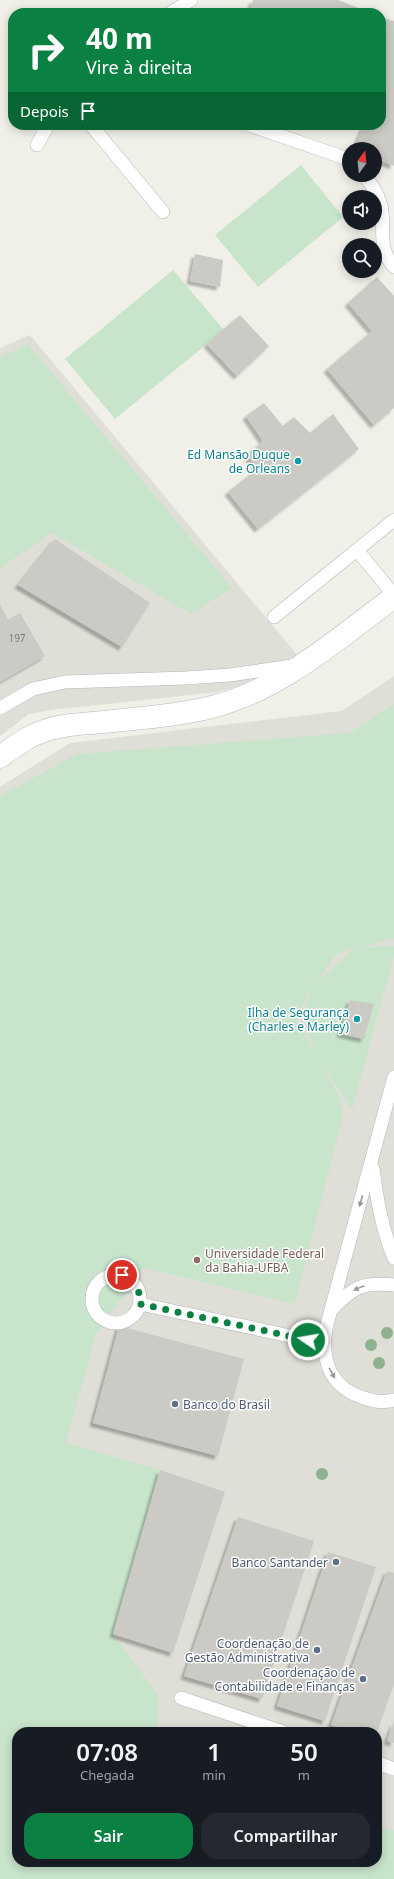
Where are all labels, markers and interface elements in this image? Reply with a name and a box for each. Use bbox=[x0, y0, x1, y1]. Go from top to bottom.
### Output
text: 40 m bbox=[86, 19, 153, 57]
icon: right bbox=[20, 24, 72, 76]
text: Vire à direita bbox=[86, 55, 192, 79]
icon: arrive bbox=[77, 100, 99, 122]
text: Depois bbox=[20, 101, 69, 121]
north arrow bbox=[342, 142, 382, 182]
map controls bbox=[342, 142, 382, 278]
button: sound bbox=[342, 190, 382, 230]
button: search bbox=[342, 238, 382, 278]
place label: Ed Mansão Duque de Orleans bbox=[187, 446, 290, 477]
marker: Ed Mansão Duque de Orleans bbox=[293, 456, 303, 466]
house number: 197 bbox=[8, 631, 26, 645]
place label: Ilha de Segurança (Charles e Marley) bbox=[248, 1004, 349, 1035]
marker: Ilha de Segurança (Charles e Marley) bbox=[352, 1014, 362, 1024]
one-way arrow bbox=[358, 1194, 364, 1207]
place label: Universidade Federal da Bahia-UFBA bbox=[205, 1245, 324, 1276]
marker: Universidade Federal da Bahia-UFBA bbox=[192, 1255, 202, 1265]
pin bbox=[105, 1258, 139, 1292]
icon: arrive bbox=[111, 1264, 133, 1286]
one-way arrow bbox=[353, 1285, 365, 1291]
position arrow bbox=[287, 1319, 329, 1361]
one-way arrow bbox=[328, 1367, 335, 1379]
place label: Banco do Brasil bbox=[183, 1396, 270, 1413]
marker: Banco do Brasil bbox=[170, 1399, 180, 1409]
place label: Banco Santander bbox=[232, 1554, 328, 1571]
marker: Banco Santander bbox=[331, 1557, 341, 1567]
place label: Coordenação de Gestão Administrativa bbox=[185, 1635, 309, 1666]
marker: Coordenação de Gestão Administrativa bbox=[312, 1645, 322, 1655]
place label: Coordenação de Contabilidade e Finanças bbox=[215, 1664, 355, 1695]
marker: Coordenação de Contabilidade e Finanças bbox=[358, 1674, 368, 1684]
text: 07:08 bbox=[76, 1735, 138, 1768]
text: 1 bbox=[207, 1735, 221, 1768]
text: 50 bbox=[290, 1735, 318, 1768]
text: Chegada bbox=[80, 1766, 134, 1784]
text: min bbox=[202, 1766, 226, 1784]
text: m bbox=[298, 1766, 310, 1784]
button: Sair bbox=[24, 1813, 193, 1859]
button: Compartilhar bbox=[201, 1813, 370, 1859]

